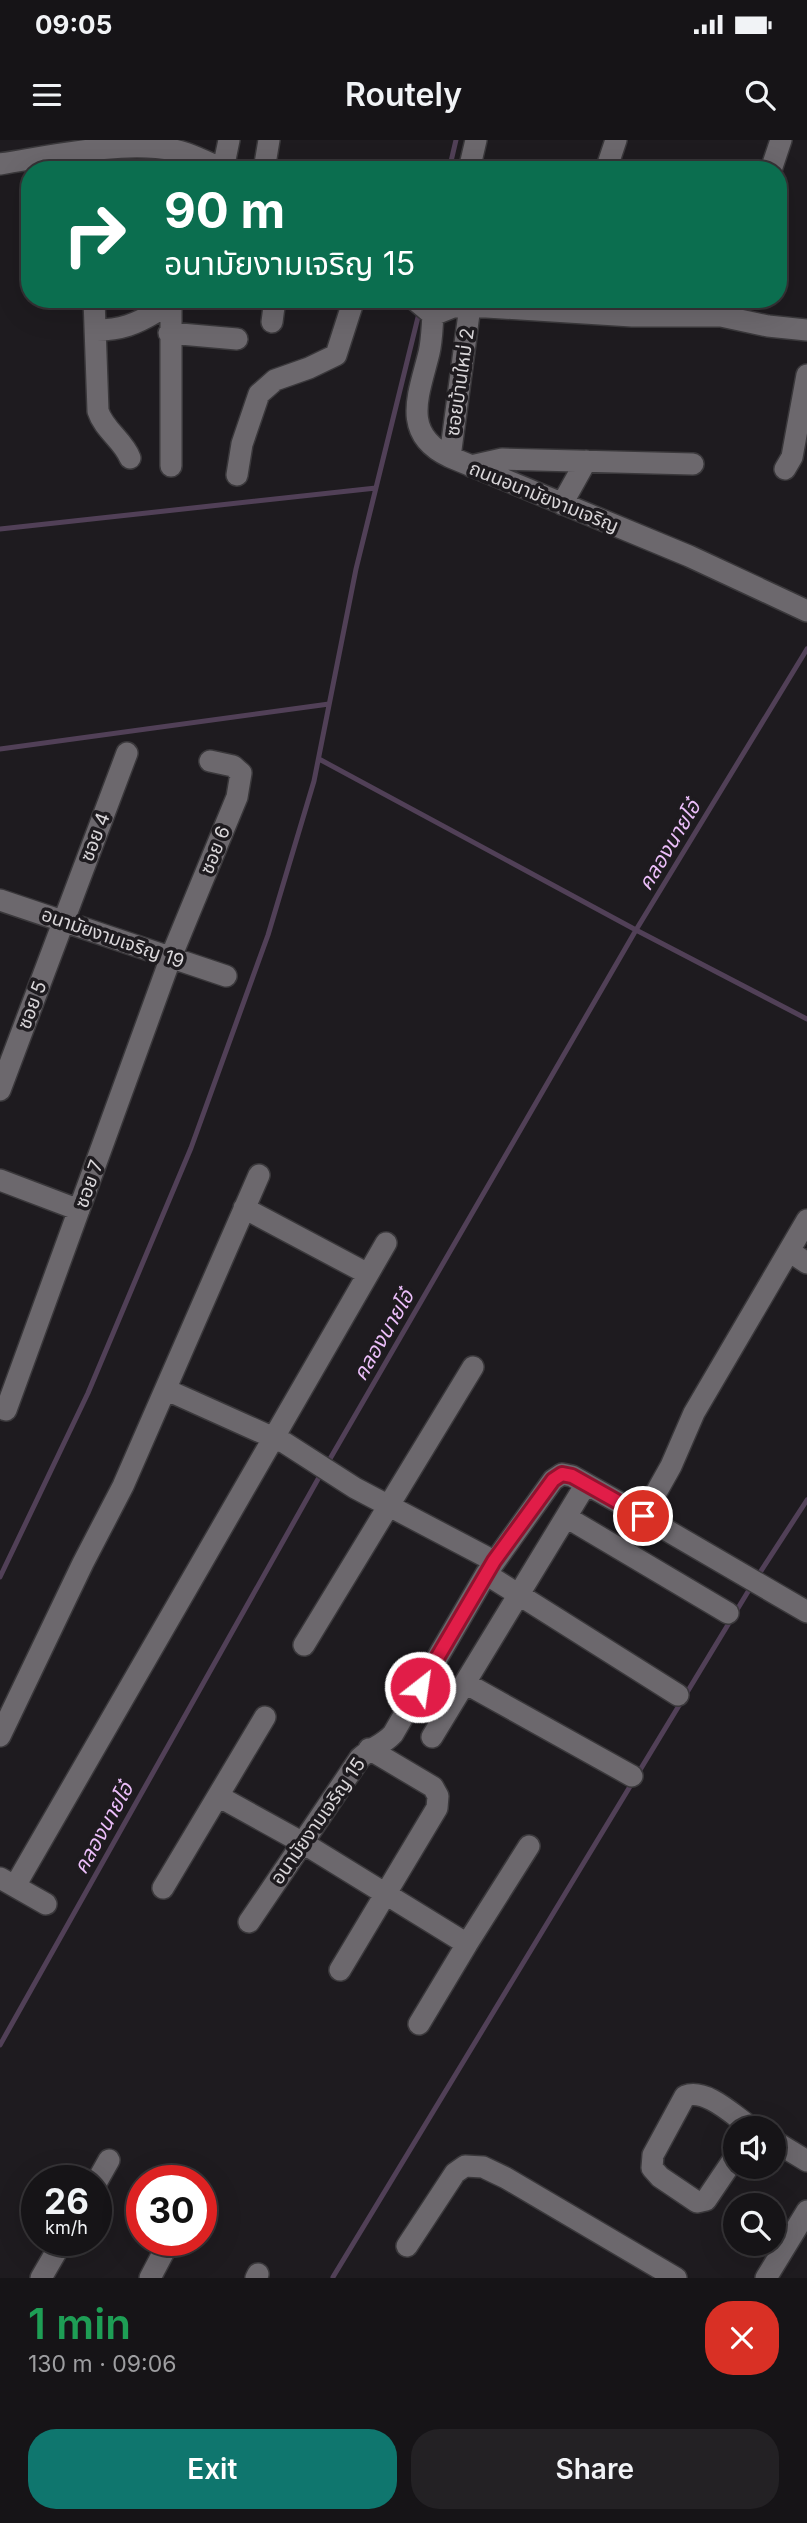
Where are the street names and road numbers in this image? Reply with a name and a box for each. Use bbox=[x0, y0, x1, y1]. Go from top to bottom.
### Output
street label: ซอยบ้านใหม่ 2 bbox=[441, 327, 479, 437]
street label: ถนนอนามัยงามเจริญ bbox=[466, 457, 622, 537]
street label: ซอย 4 bbox=[75, 809, 115, 865]
street label: ซอย 6 bbox=[195, 823, 235, 877]
street label: อนามัยงามเจริญ 19 bbox=[39, 903, 187, 973]
street label: ซอย 5 bbox=[12, 978, 52, 1032]
street label: ซอย 7 bbox=[70, 1157, 108, 1211]
street label: อนามัยงามเจริญ 15 bbox=[266, 1753, 370, 1889]

